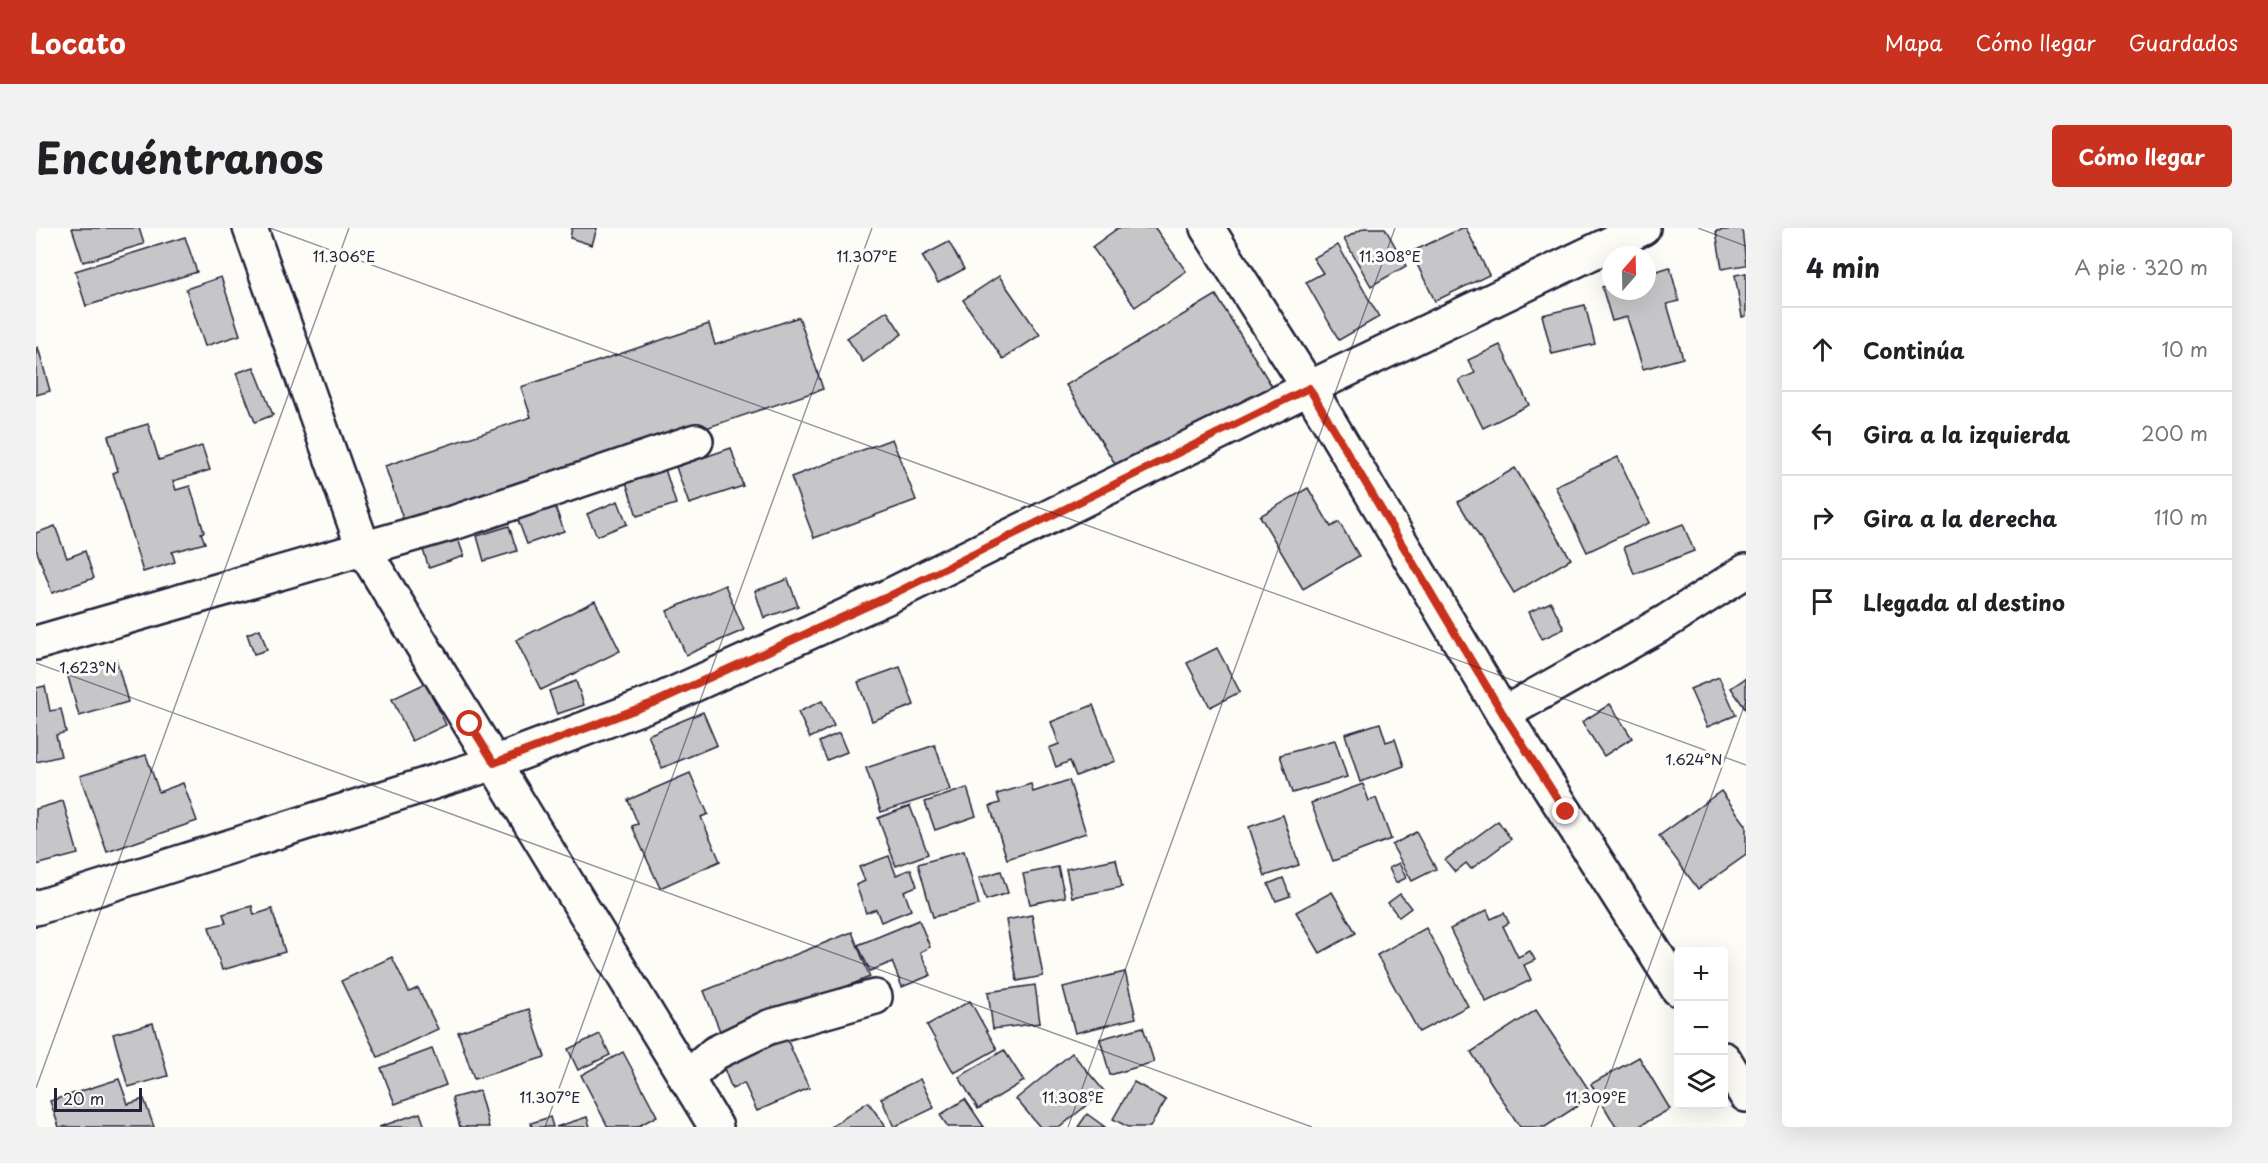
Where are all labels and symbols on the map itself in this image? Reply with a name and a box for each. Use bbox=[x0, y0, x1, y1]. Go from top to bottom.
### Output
text: 11.306°E bbox=[313, 244, 375, 267]
text: 11.307°E bbox=[837, 244, 897, 267]
text: 11.308°E bbox=[1359, 244, 1421, 267]
north arrow bbox=[1602, 246, 1656, 300]
text: 1.623°N bbox=[59, 655, 117, 678]
route start bbox=[456, 710, 482, 736]
text: 1.624°N bbox=[1665, 747, 1723, 770]
route end bbox=[1552, 798, 1578, 824]
scale bar bbox=[54, 1085, 142, 1112]
text: 11.307°E bbox=[520, 1085, 580, 1108]
text: 11.308°E bbox=[1042, 1085, 1104, 1108]
text: 11.309°E bbox=[1565, 1085, 1627, 1108]

